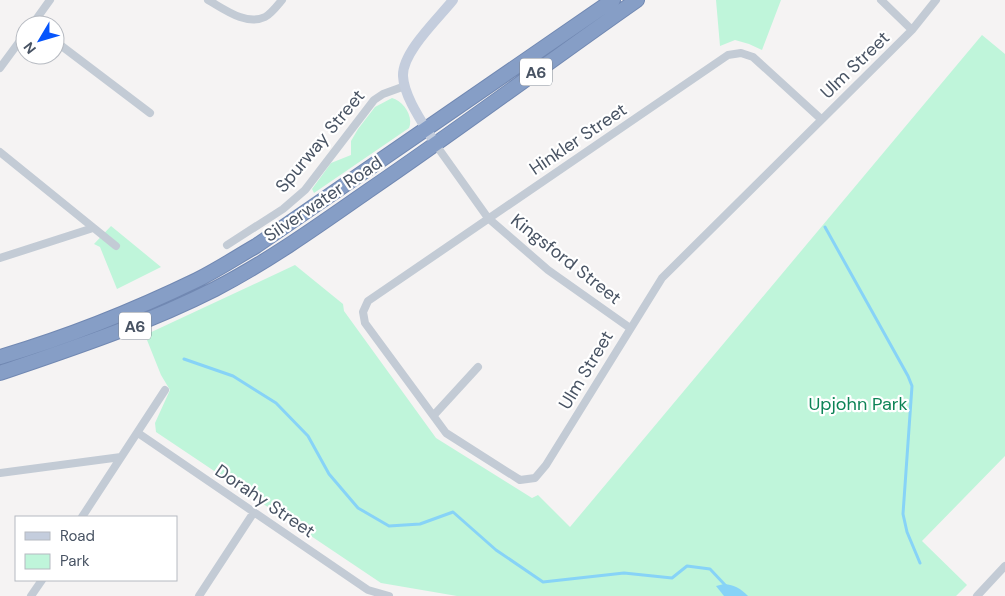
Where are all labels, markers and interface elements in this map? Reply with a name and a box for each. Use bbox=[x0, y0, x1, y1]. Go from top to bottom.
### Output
north arrow bbox=[15, 15, 65, 65]
street label: Ulm Street bbox=[815, 26, 895, 104]
text: N bbox=[20, 38, 40, 58]
road number: A6 bbox=[520, 58, 552, 86]
street label: Spurway Street bbox=[270, 84, 370, 198]
street label: Hinkler Street bbox=[525, 98, 631, 180]
street label: Silverwater Road bbox=[259, 150, 387, 248]
street label: Kingsford Street bbox=[506, 208, 626, 310]
road number: A6 bbox=[119, 312, 151, 340]
street label: Ulm Street bbox=[553, 326, 619, 414]
park label: Upjohn Park bbox=[808, 392, 908, 416]
street label: Dorahy Street bbox=[210, 459, 320, 543]
legend bbox=[15, 516, 178, 581]
text: Road bbox=[60, 526, 95, 546]
text: Park bbox=[60, 551, 90, 571]

